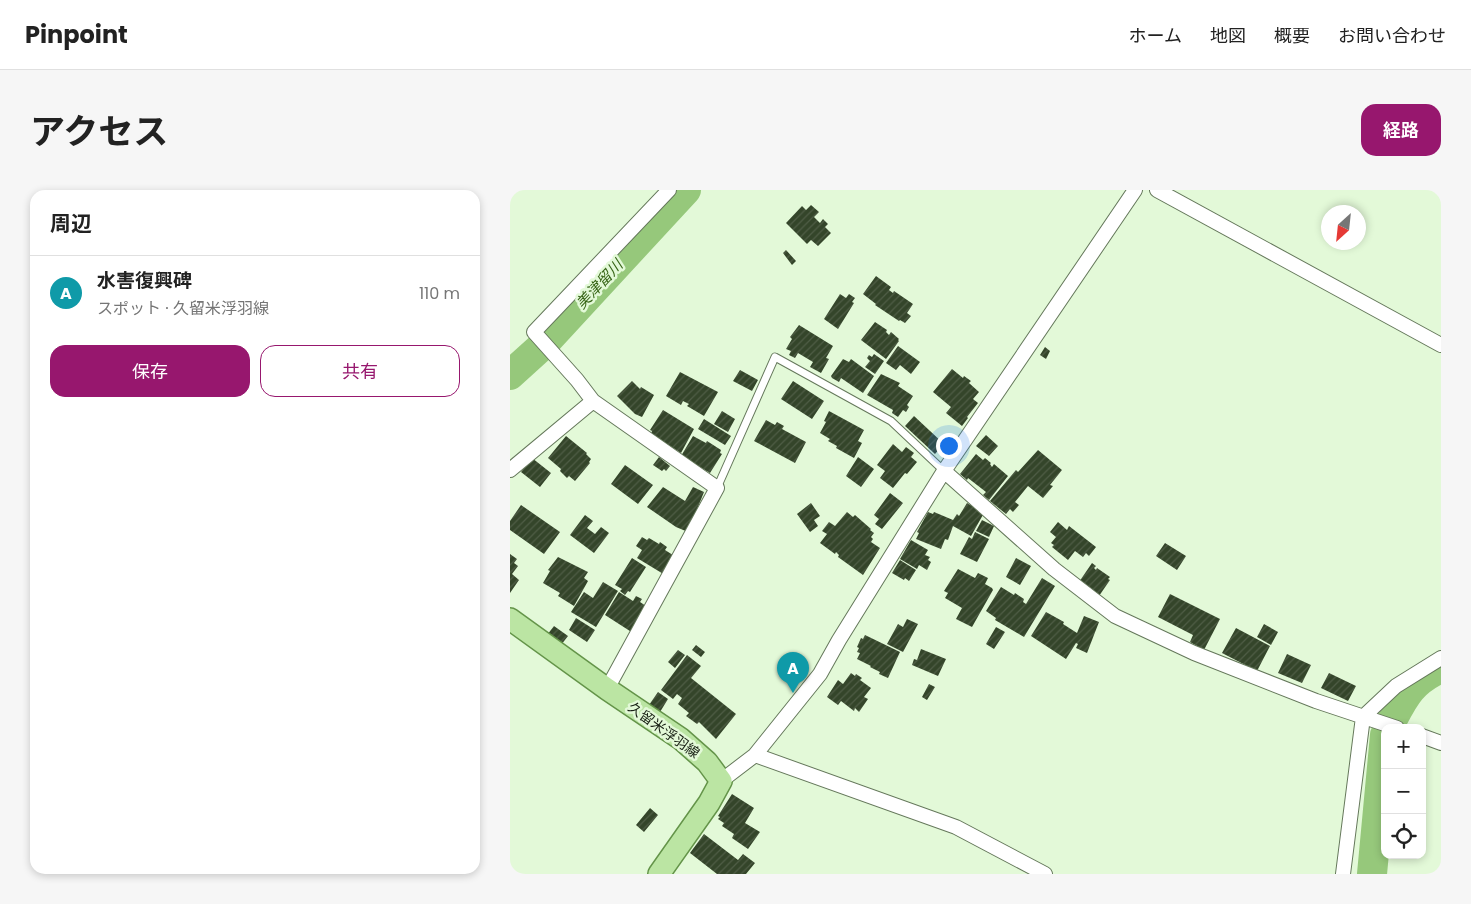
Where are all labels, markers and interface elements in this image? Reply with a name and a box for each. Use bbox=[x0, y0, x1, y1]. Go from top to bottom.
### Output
text: Pinpoint bbox=[25, 18, 128, 51]
text: ホーム bbox=[1129, 23, 1182, 48]
text: 地図 bbox=[1210, 23, 1246, 48]
text: 概要 bbox=[1274, 23, 1310, 48]
text: お問い合わせ bbox=[1338, 23, 1446, 48]
button: 経路 bbox=[1361, 104, 1441, 156]
text: アクセス bbox=[30, 107, 168, 156]
north arrow bbox=[1321, 205, 1366, 250]
text: 周辺 bbox=[50, 209, 92, 238]
water label: 美津留川 bbox=[571, 253, 628, 313]
text: 水害復興碑 bbox=[97, 267, 192, 294]
text: A bbox=[60, 282, 72, 305]
text: 110 m bbox=[419, 282, 460, 305]
text: スポット · 久留米浮羽線 bbox=[97, 297, 269, 320]
button: 保存 bbox=[50, 345, 250, 397]
button: 共有 bbox=[260, 345, 460, 397]
your location bbox=[936, 433, 962, 459]
pin: A bbox=[777, 652, 809, 693]
street label: 久留米浮羽線 bbox=[624, 697, 704, 763]
map controls bbox=[1381, 724, 1426, 859]
button: + bbox=[1381, 724, 1426, 769]
button: − bbox=[1381, 769, 1426, 814]
button: locate bbox=[1381, 814, 1426, 859]

